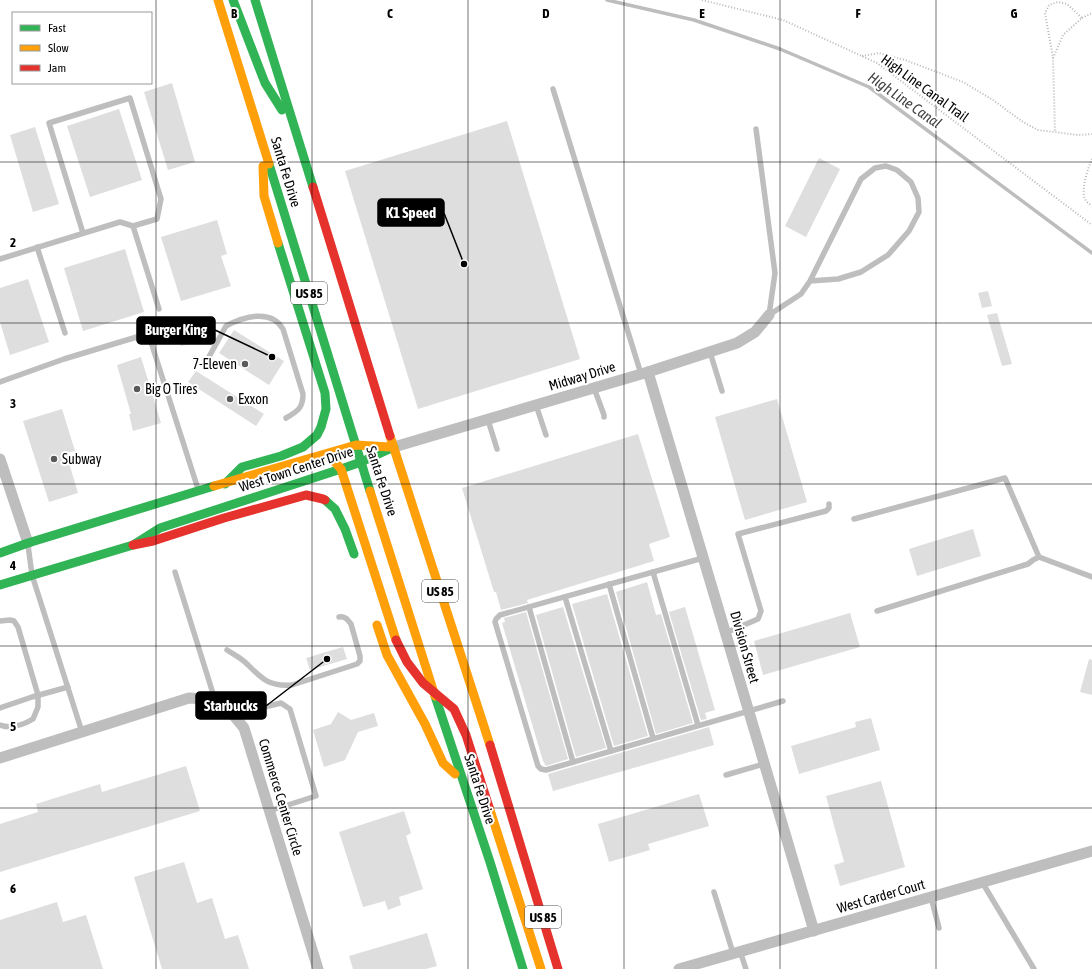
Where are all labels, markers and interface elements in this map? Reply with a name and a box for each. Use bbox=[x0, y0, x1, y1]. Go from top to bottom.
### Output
text: B bbox=[231, 6, 238, 21]
text: C bbox=[387, 6, 393, 21]
text: D bbox=[542, 6, 550, 21]
text: E bbox=[699, 6, 705, 21]
text: F bbox=[855, 6, 861, 21]
text: G bbox=[1011, 6, 1018, 21]
legend bbox=[12, 12, 152, 84]
text: Fast bbox=[48, 21, 66, 35]
text: Slow bbox=[48, 41, 69, 55]
street label: High Line Canal Trail bbox=[878, 51, 972, 125]
text: Jam bbox=[48, 61, 66, 75]
water label: High Line Canal bbox=[865, 68, 945, 132]
street label: Santa Fe Drive bbox=[268, 135, 304, 209]
callout: K1 Speed bbox=[378, 199, 444, 226]
text: K1 Speed bbox=[386, 204, 436, 221]
text: 2 bbox=[10, 235, 16, 250]
road number: US 85 bbox=[291, 282, 327, 304]
callout: Burger King bbox=[137, 317, 215, 344]
text: Burger King bbox=[145, 321, 208, 338]
place label: 7-Eleven bbox=[192, 356, 237, 372]
street label: Midway Drive bbox=[547, 358, 617, 394]
marker: 7-Eleven bbox=[240, 359, 250, 369]
place label: Big O Tires bbox=[145, 381, 197, 397]
marker: Big O Tires bbox=[132, 384, 142, 394]
place label: Exxon bbox=[238, 391, 269, 407]
marker: Exxon bbox=[225, 394, 235, 404]
text: 3 bbox=[10, 396, 16, 411]
street label: West Town Center Drive bbox=[237, 443, 355, 495]
street label: Santa Fe Drive bbox=[363, 444, 401, 518]
place label: Subway bbox=[62, 451, 102, 467]
marker: Subway bbox=[49, 454, 59, 464]
text: 4 bbox=[9, 558, 16, 573]
road number: US 85 bbox=[422, 580, 458, 602]
street label: Division Street bbox=[727, 609, 763, 685]
callout: Starbucks bbox=[196, 692, 266, 719]
text: Starbucks bbox=[204, 697, 259, 714]
text: 5 bbox=[10, 719, 16, 734]
street label: Commerce Center Circle bbox=[256, 737, 306, 857]
street label: Santa Fe Drive bbox=[461, 752, 499, 826]
street label: West Carder Court bbox=[835, 876, 927, 916]
text: 6 bbox=[10, 881, 16, 896]
road number: US 85 bbox=[525, 906, 561, 928]

